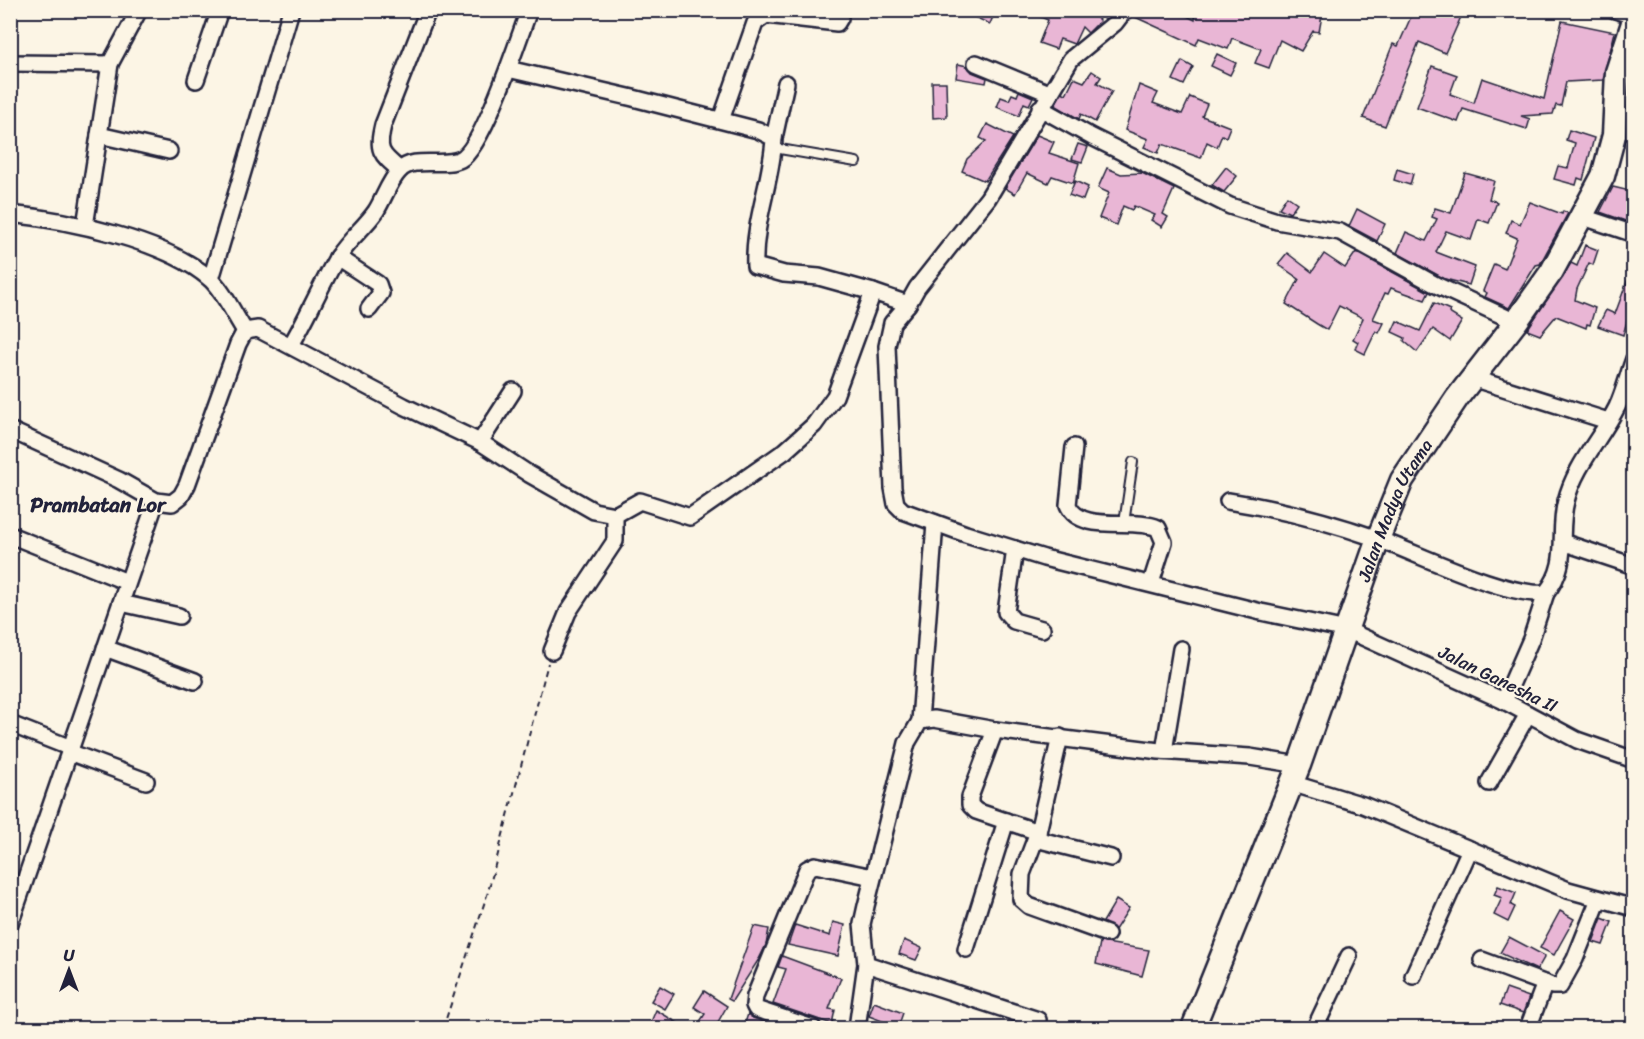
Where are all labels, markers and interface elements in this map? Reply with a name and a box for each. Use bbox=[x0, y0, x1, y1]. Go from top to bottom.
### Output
street label: Jalan Madya Utama bbox=[1348, 432, 1441, 587]
district label: Prambatan Lor bbox=[30, 486, 167, 524]
street label: Jalan Ganesha II bbox=[1432, 636, 1564, 722]
north arrow bbox=[39, 940, 99, 1000]
text: U bbox=[64, 941, 76, 970]

